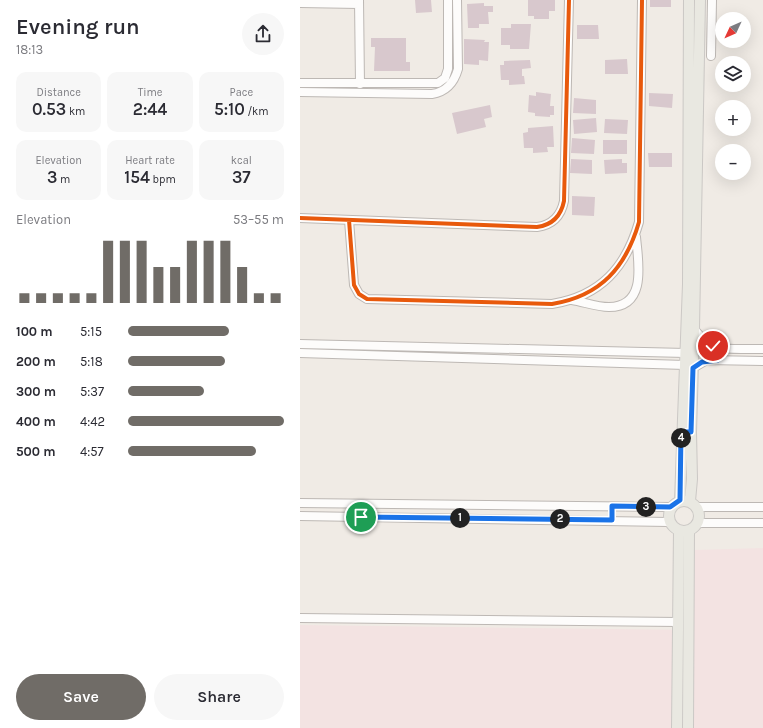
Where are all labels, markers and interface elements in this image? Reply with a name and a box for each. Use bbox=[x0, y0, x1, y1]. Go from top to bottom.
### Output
north arrow bbox=[715, 12, 751, 48]
map controls bbox=[715, 12, 751, 180]
button: share bbox=[242, 13, 284, 55]
text: Evening run bbox=[16, 14, 140, 40]
text: 18:13 bbox=[16, 42, 43, 57]
button: layers bbox=[715, 56, 751, 92]
text: Distance bbox=[36, 86, 81, 99]
text: Time bbox=[138, 86, 162, 99]
text: Pace bbox=[230, 86, 253, 99]
text: 0.53 bbox=[32, 99, 66, 119]
text: 2:44 bbox=[133, 99, 167, 119]
text: 5:10 bbox=[214, 99, 245, 119]
button: + bbox=[715, 100, 751, 136]
text: km bbox=[66, 105, 85, 118]
text: /km bbox=[245, 105, 269, 118]
button: − bbox=[715, 144, 751, 180]
text: Elevation bbox=[35, 154, 82, 167]
text: Heart rate bbox=[125, 154, 175, 167]
text: kcal bbox=[231, 154, 252, 167]
text: 3 bbox=[47, 167, 57, 187]
text: 154 bbox=[124, 167, 150, 187]
text: 37 bbox=[232, 167, 251, 187]
text: m bbox=[57, 173, 70, 186]
text: bpm bbox=[150, 173, 176, 186]
text: Elevation bbox=[16, 212, 71, 227]
text: 53–55 m bbox=[233, 212, 284, 227]
text: 100 m bbox=[16, 324, 53, 339]
text: 5:15 bbox=[80, 324, 102, 339]
pin bbox=[696, 329, 730, 363]
icon: check bbox=[702, 335, 724, 357]
text: 200 m bbox=[16, 354, 56, 369]
text: 5:18 bbox=[80, 354, 103, 369]
text: 300 m bbox=[16, 384, 56, 399]
text: 5:37 bbox=[80, 384, 104, 399]
text: 400 m bbox=[16, 414, 56, 429]
text: 4:42 bbox=[80, 414, 105, 429]
pin: 4 bbox=[671, 428, 691, 448]
text: 4 bbox=[678, 431, 684, 444]
text: 500 m bbox=[16, 444, 56, 459]
text: 4:57 bbox=[80, 444, 104, 459]
pin: 3 bbox=[636, 497, 656, 517]
pin bbox=[344, 500, 378, 534]
text: 3 bbox=[643, 500, 649, 513]
icon: arrive bbox=[350, 506, 372, 528]
pin: 1 bbox=[450, 508, 470, 528]
pin: 2 bbox=[550, 509, 570, 529]
text: 1 bbox=[458, 511, 462, 524]
text: 2 bbox=[557, 512, 563, 525]
button: Save bbox=[16, 674, 146, 720]
button: Share bbox=[154, 674, 284, 720]

